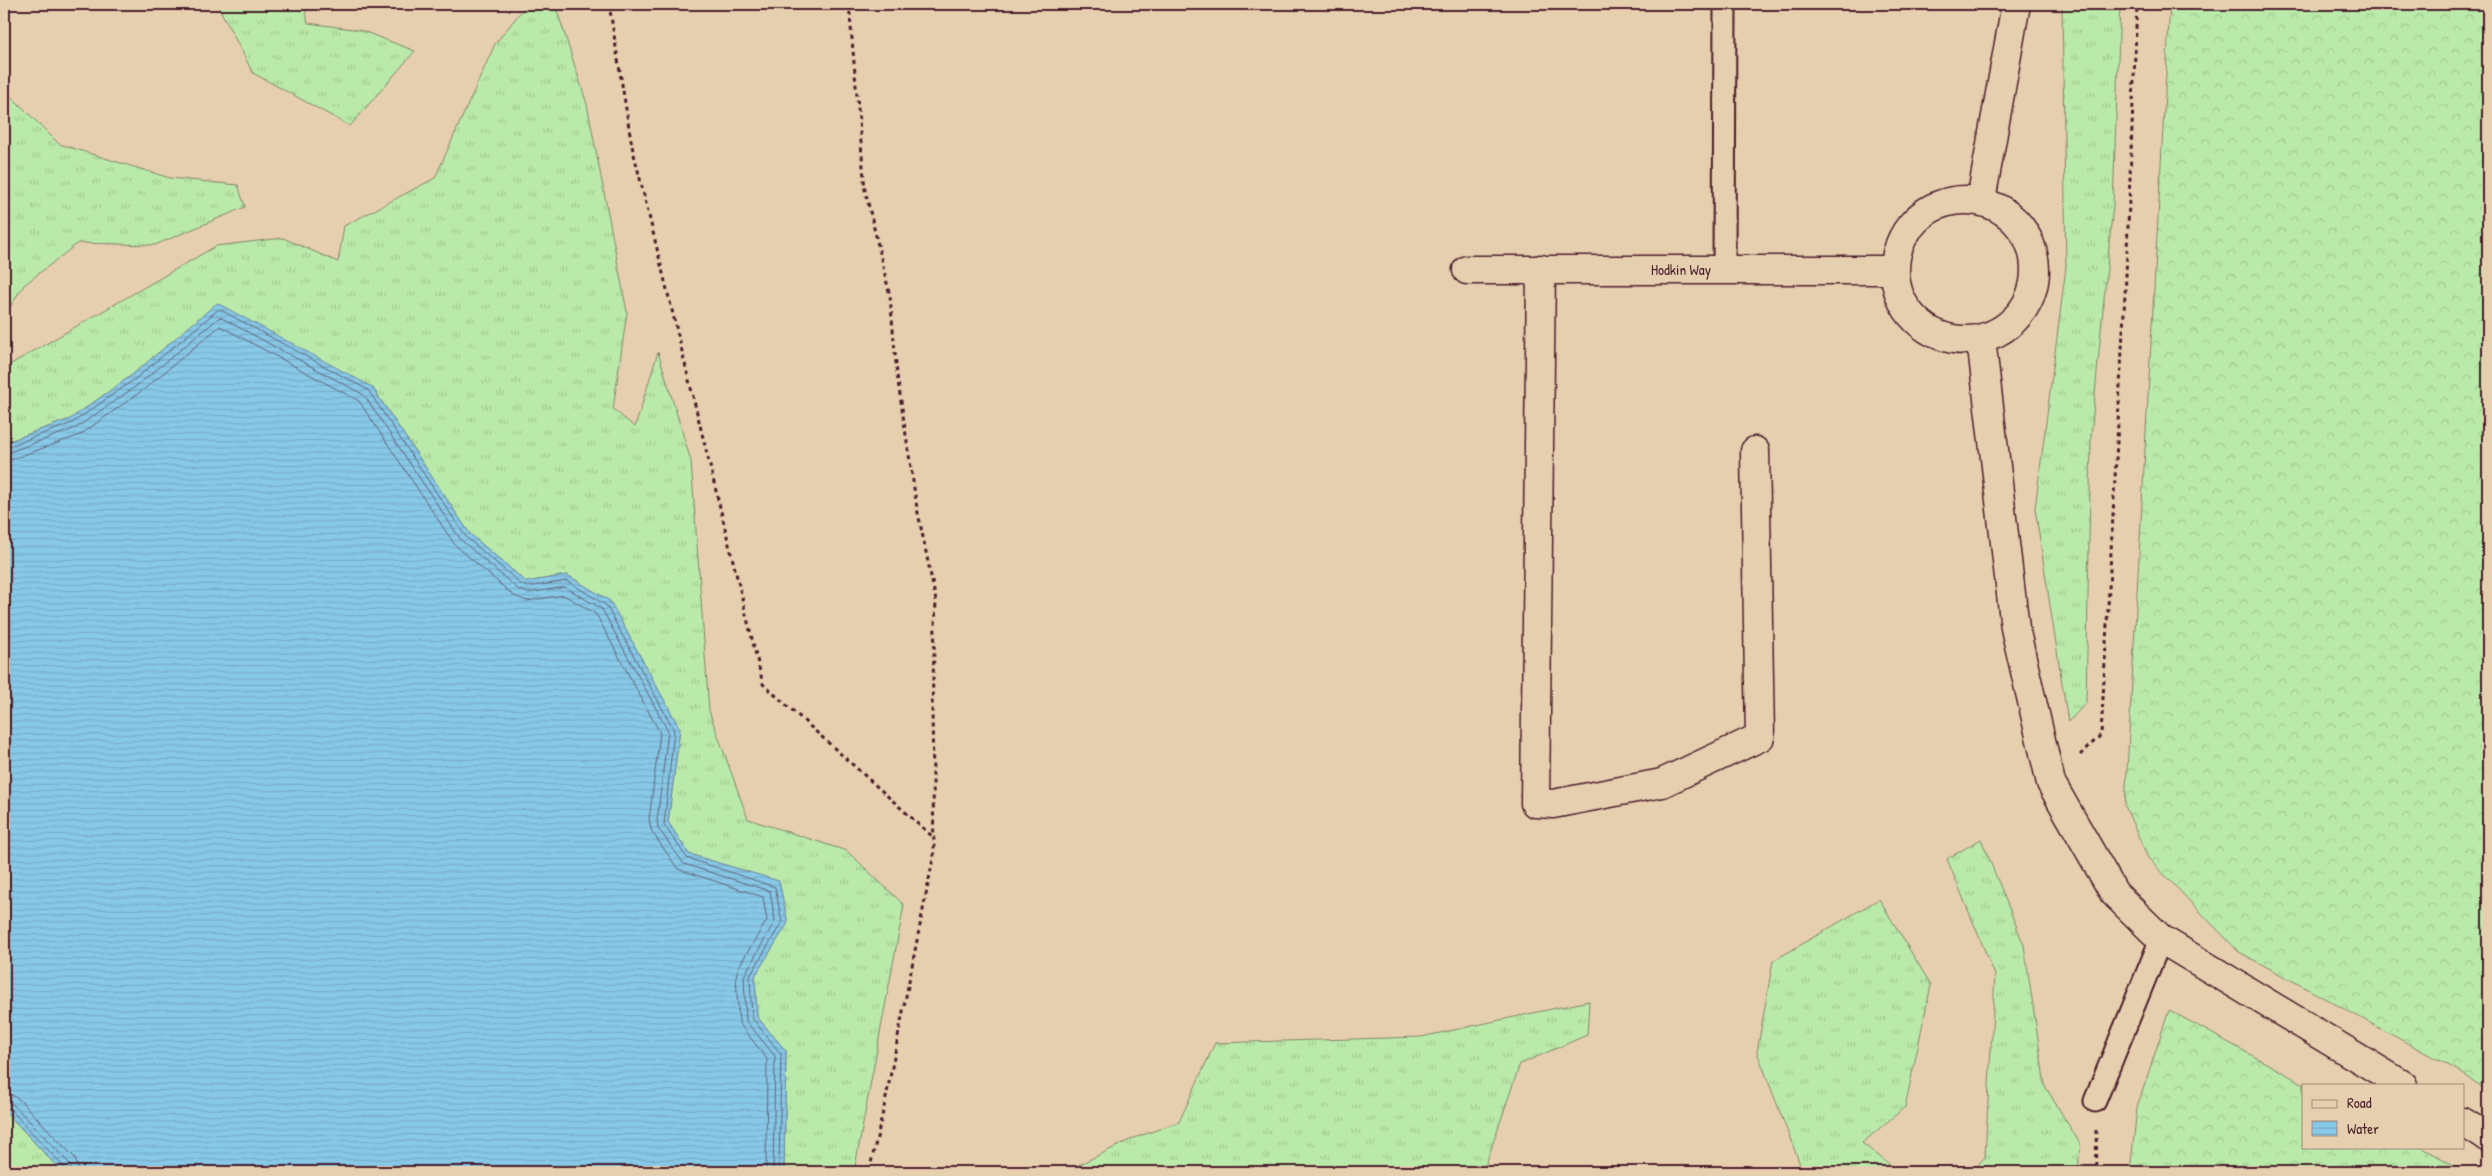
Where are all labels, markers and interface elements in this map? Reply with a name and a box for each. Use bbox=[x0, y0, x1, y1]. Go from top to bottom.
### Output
street label: Hodkin Way bbox=[1651, 259, 1711, 280]
legend bbox=[2302, 1084, 2464, 1148]
text: Road bbox=[2347, 1092, 2372, 1113]
text: Water bbox=[2347, 1118, 2379, 1139]

